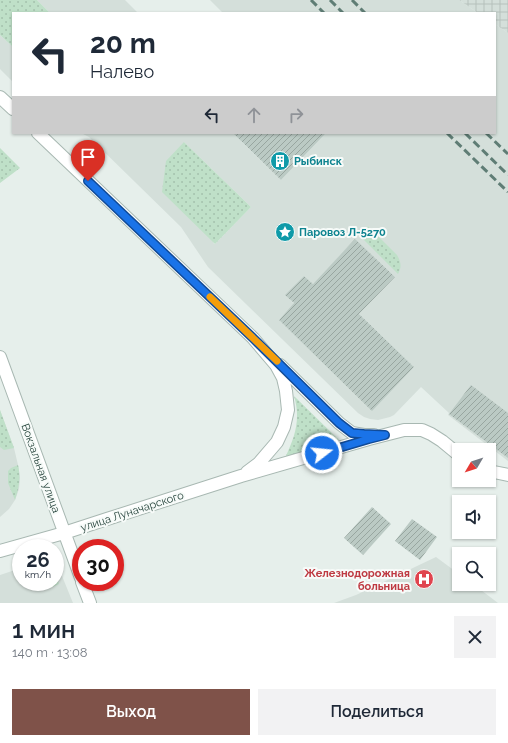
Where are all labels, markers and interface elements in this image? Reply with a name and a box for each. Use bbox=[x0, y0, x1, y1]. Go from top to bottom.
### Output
text: 20 m bbox=[90, 27, 156, 60]
icon: left bbox=[24, 28, 76, 80]
text: Налево bbox=[90, 61, 154, 82]
icon: left bbox=[201, 104, 223, 126]
icon: ahead bbox=[243, 104, 265, 126]
icon: right bbox=[285, 104, 307, 126]
pin bbox=[71, 140, 105, 181]
icon: arrive bbox=[77, 146, 99, 168]
building icon: Рыбинск bbox=[269, 150, 291, 172]
place label: Рыбинск bbox=[294, 155, 343, 168]
place icon: Паровоз Л-5270 bbox=[274, 221, 296, 243]
place label: Паровоз Л-5270 bbox=[299, 226, 386, 239]
street label: Вокзальная улица bbox=[18, 422, 63, 515]
position arrow bbox=[301, 432, 343, 474]
north arrow bbox=[452, 443, 496, 487]
map controls bbox=[452, 443, 496, 591]
street label: улица Луначарского bbox=[79, 489, 186, 534]
button: sound bbox=[452, 495, 496, 539]
speed limit sign: 30 bbox=[72, 539, 124, 591]
button: search bbox=[452, 547, 496, 591]
text: 26 bbox=[26, 548, 50, 572]
place label: Железнодорожная больница bbox=[304, 567, 410, 593]
hospital icon: Железнодорожная больница bbox=[413, 568, 435, 590]
text: km/h bbox=[25, 569, 51, 580]
text: 1 мин bbox=[12, 615, 75, 644]
button: close bbox=[454, 616, 496, 658]
text: 140 m · 13:08 bbox=[12, 645, 88, 660]
button: Выход bbox=[12, 689, 250, 735]
button: Поделиться bbox=[258, 689, 496, 735]

